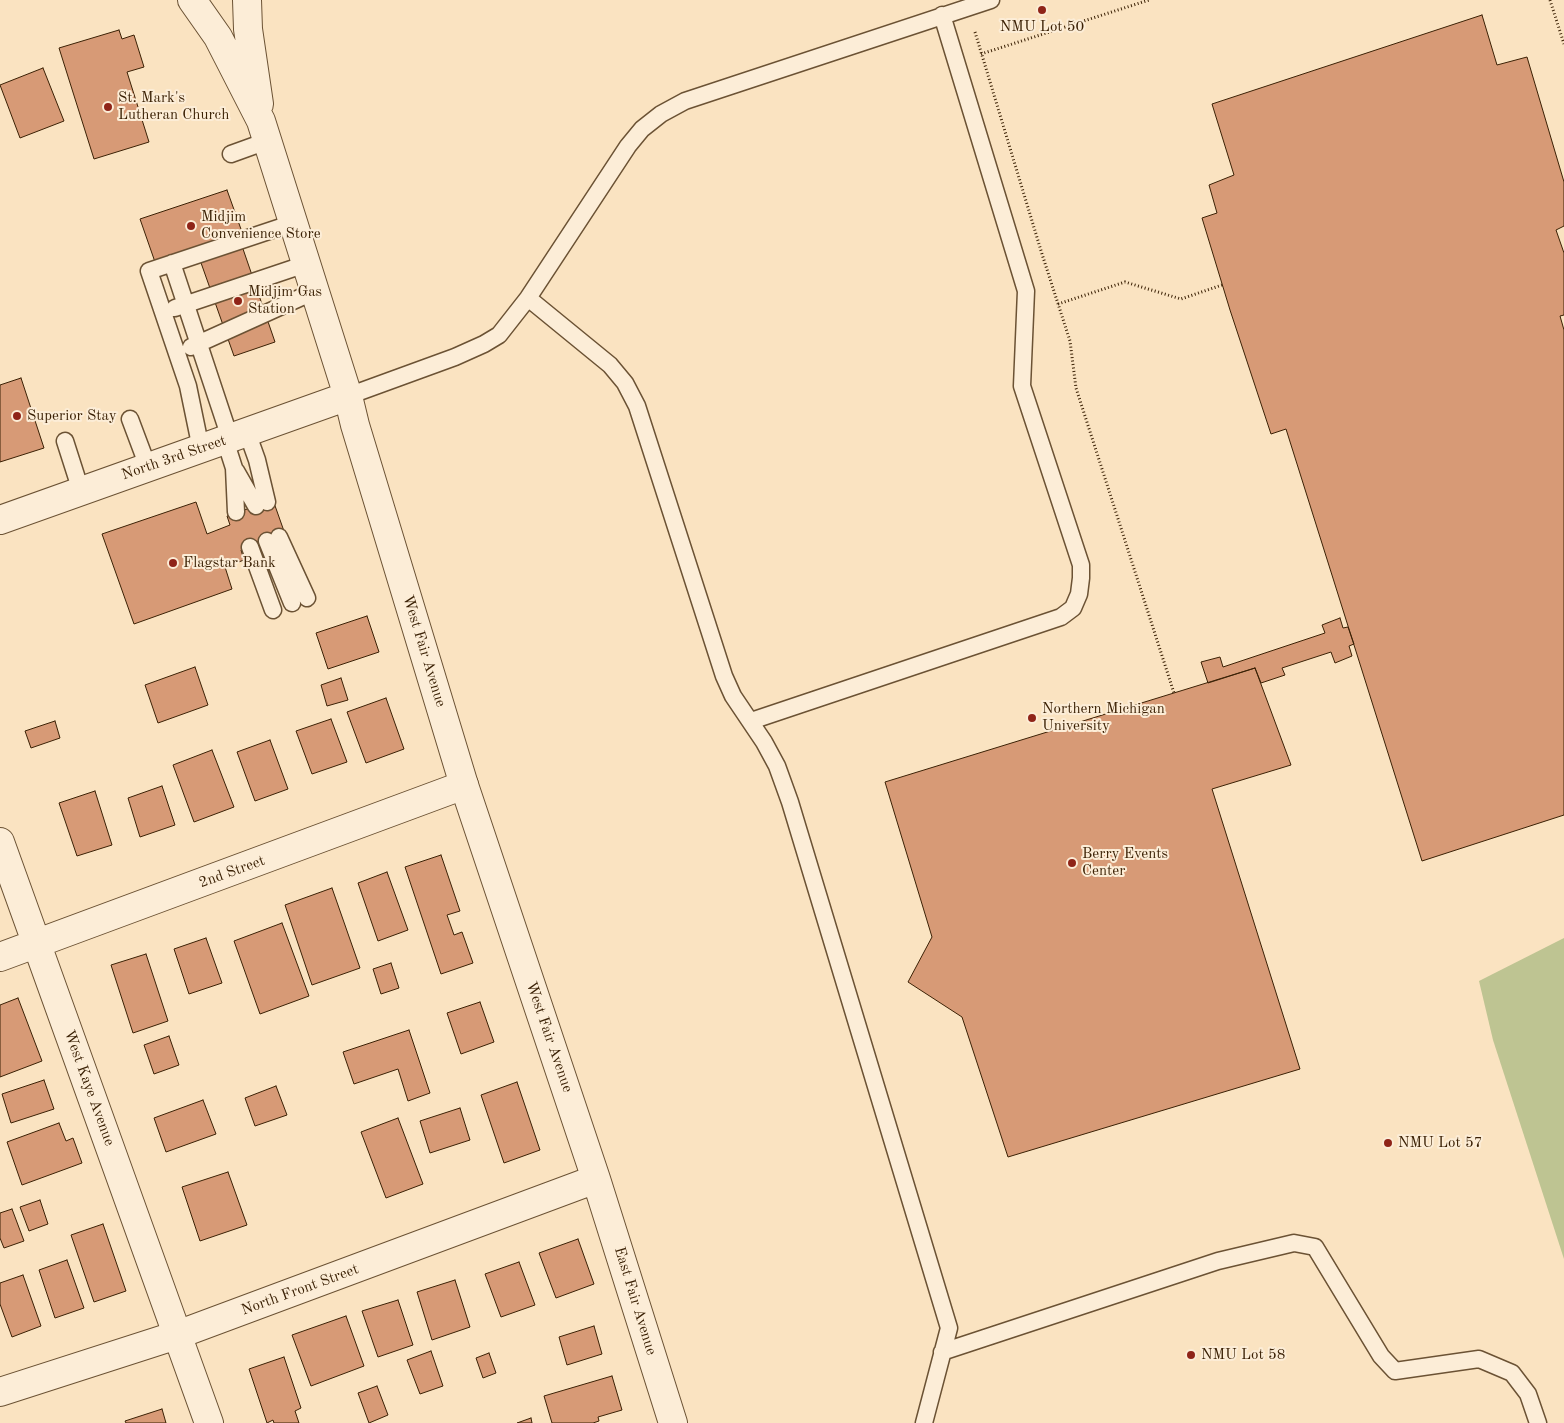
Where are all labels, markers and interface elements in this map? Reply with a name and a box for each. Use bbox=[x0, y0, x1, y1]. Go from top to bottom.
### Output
marker: NMU Lot 50 bbox=[1036, 4, 1048, 16]
place label: NMU Lot 50 bbox=[1000, 18, 1084, 36]
place label: St. Mark's Lutheran Church bbox=[118, 89, 229, 124]
marker: St. Mark's Lutheran Church bbox=[102, 101, 114, 113]
place label: Midjim Convenience Store bbox=[201, 208, 321, 243]
marker: Midjim Convenience Store bbox=[185, 220, 197, 232]
place label: Midjim Gas Station bbox=[248, 283, 322, 318]
marker: Midjim Gas Station bbox=[232, 295, 244, 307]
place label: Superior Stay bbox=[27, 407, 117, 425]
marker: Superior Stay bbox=[11, 410, 23, 422]
street label: North 3rd Street bbox=[119, 432, 229, 484]
place label: Flagstar Bank bbox=[183, 554, 276, 572]
marker: Flagstar Bank bbox=[167, 557, 179, 569]
street label: West Fair Avenue bbox=[398, 593, 450, 709]
place label: Northern Michigan University bbox=[1042, 700, 1165, 735]
marker: Northern Michigan University bbox=[1026, 712, 1038, 724]
place label: Berry Events Center bbox=[1082, 845, 1168, 880]
street label: 2nd Street bbox=[197, 852, 267, 892]
marker: Berry Events Center bbox=[1066, 857, 1078, 869]
street label: West Fair Avenue bbox=[522, 979, 576, 1095]
street label: West Kaye Avenue bbox=[60, 1028, 118, 1148]
place label: NMU Lot 57 bbox=[1398, 1134, 1482, 1152]
marker: NMU Lot 57 bbox=[1382, 1137, 1394, 1149]
street label: East Fair Avenue bbox=[610, 1245, 660, 1357]
street label: North Front Street bbox=[239, 1260, 361, 1320]
place label: NMU Lot 58 bbox=[1201, 1346, 1285, 1364]
marker: NMU Lot 58 bbox=[1185, 1349, 1197, 1361]

